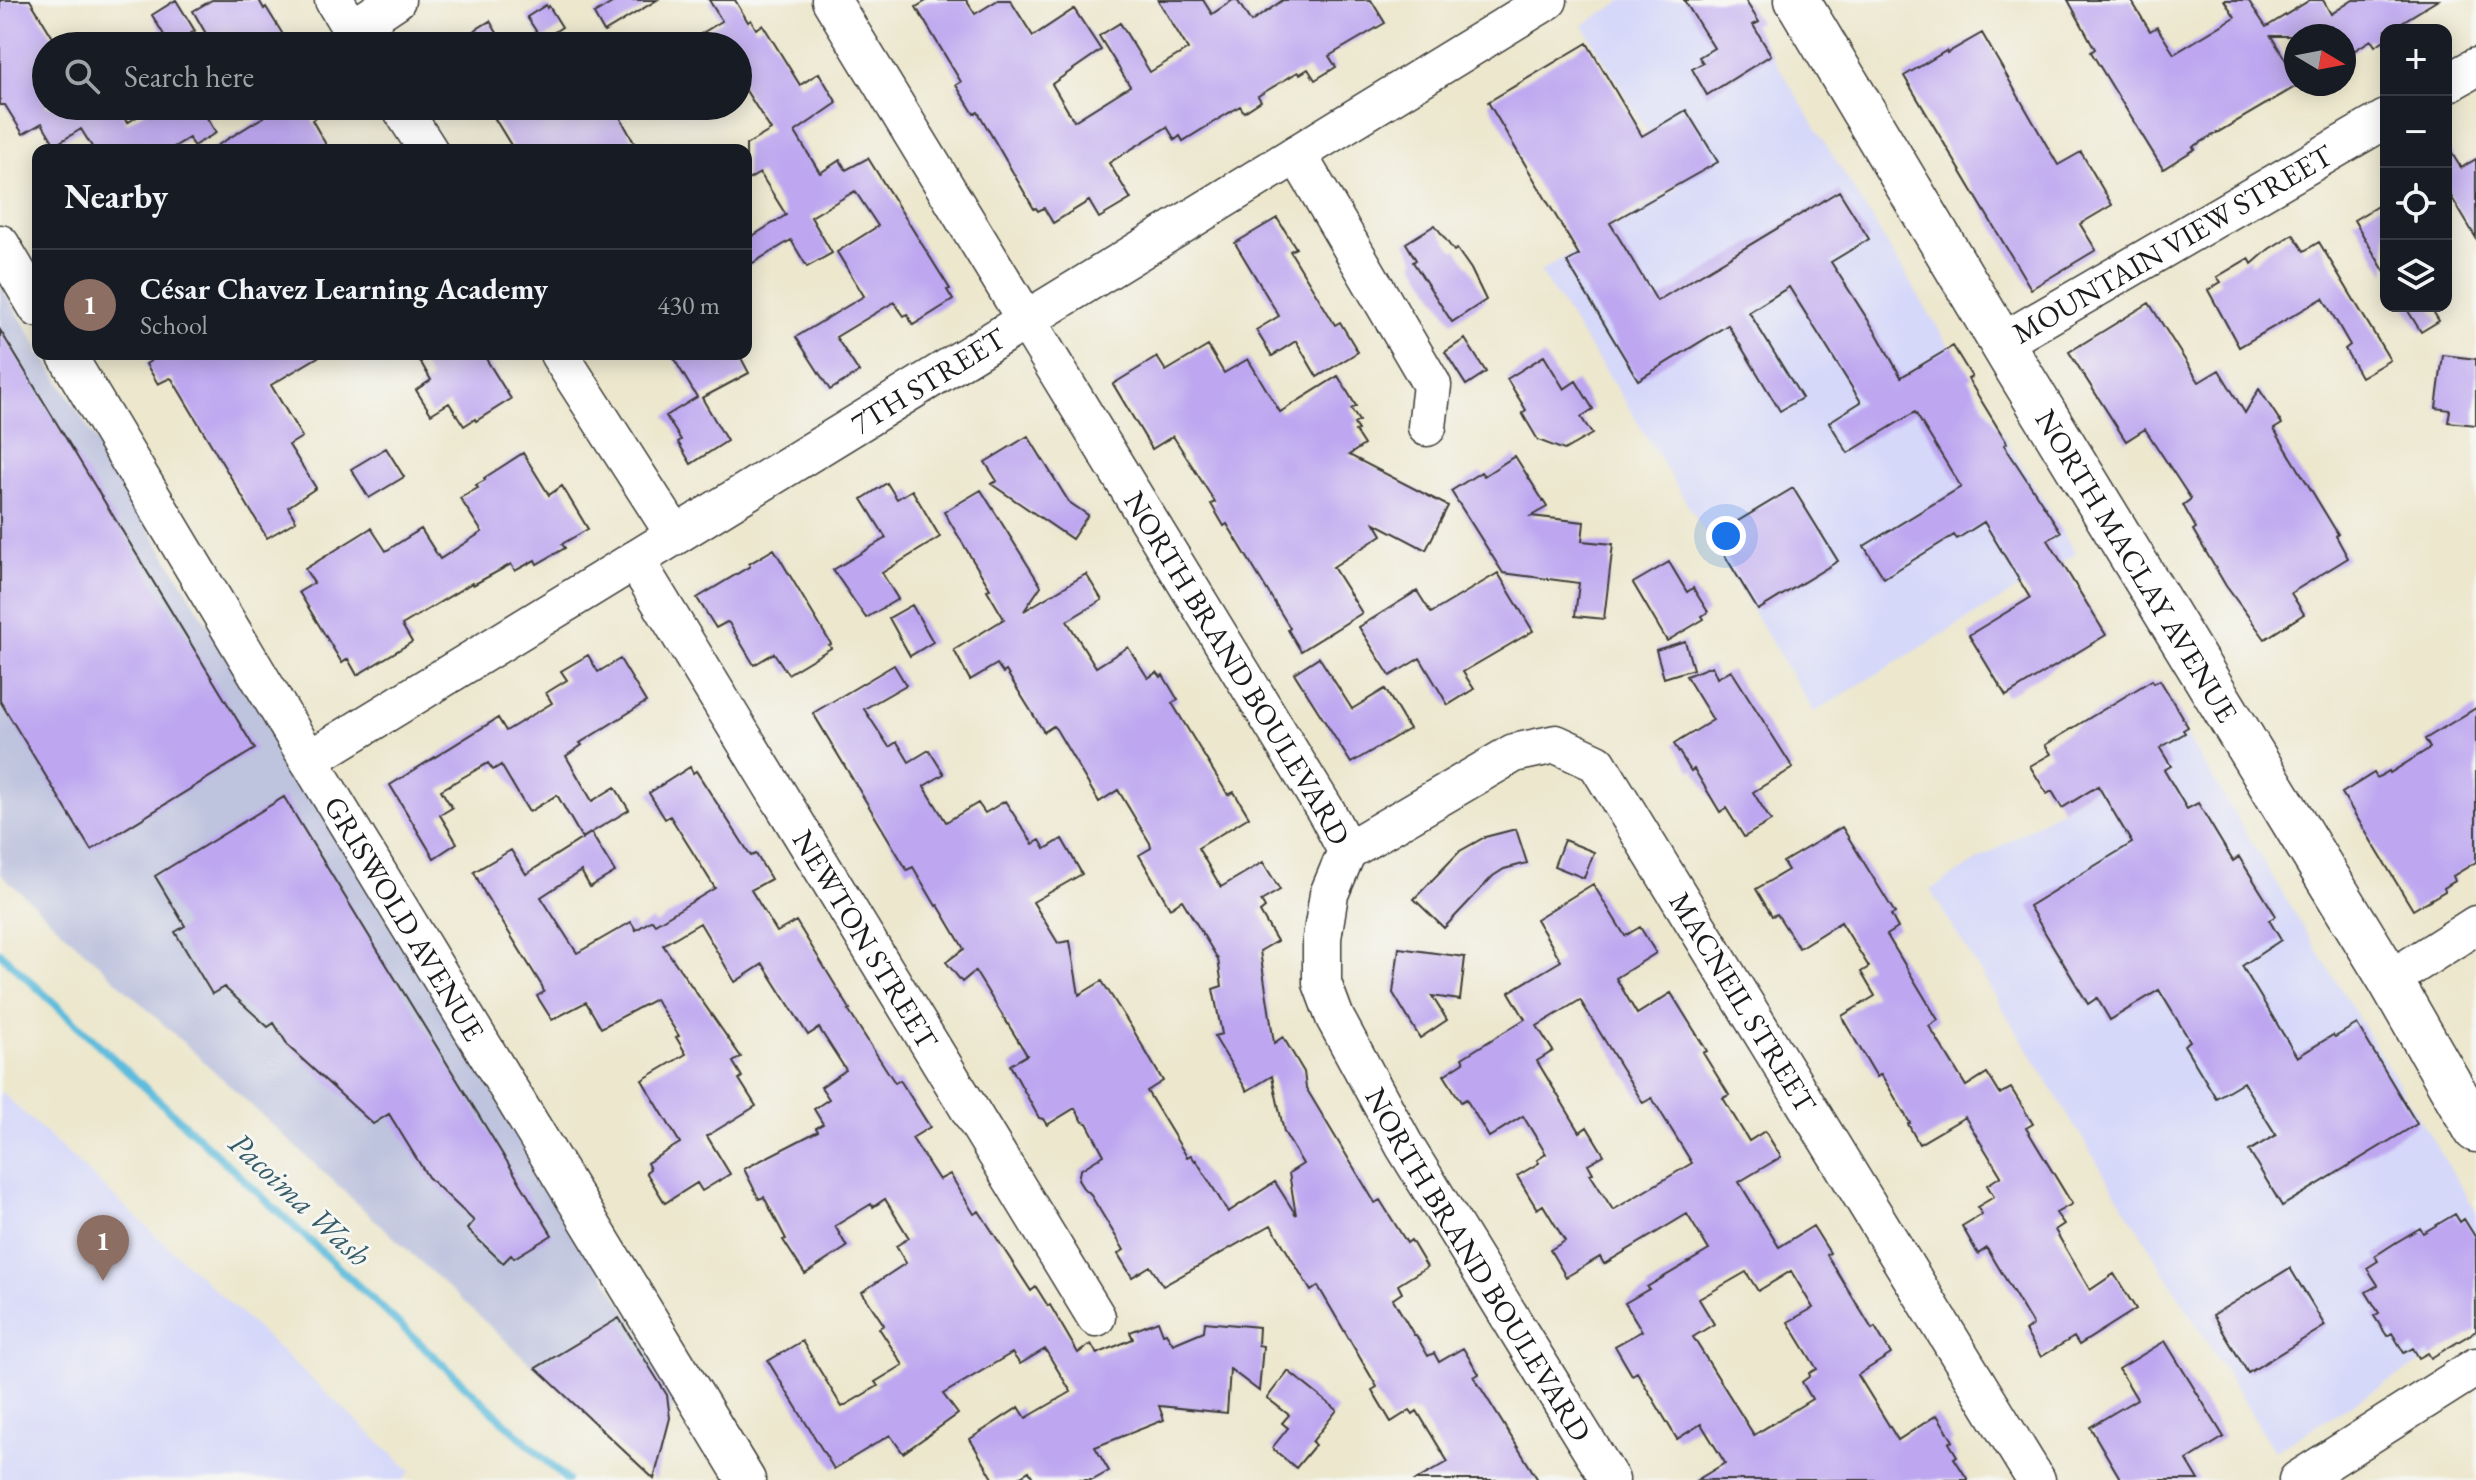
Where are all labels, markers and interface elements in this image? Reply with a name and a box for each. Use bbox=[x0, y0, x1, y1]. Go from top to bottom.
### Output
north arrow bbox=[2284, 24, 2356, 96]
map controls bbox=[2380, 24, 2452, 312]
button: + bbox=[2380, 24, 2452, 96]
search box bbox=[32, 32, 752, 120]
icon: search bbox=[60, 54, 104, 98]
text: Search here bbox=[124, 57, 254, 96]
button: − bbox=[2380, 96, 2452, 168]
street label: MOUNTAIN VIEW STREET bbox=[2005, 135, 2340, 352]
button: locate bbox=[2380, 168, 2452, 240]
text: Nearby bbox=[64, 174, 168, 218]
button: layers bbox=[2380, 240, 2452, 312]
text: César Chavez Learning Academy bbox=[140, 269, 548, 308]
text: 1 bbox=[83, 288, 97, 322]
text: 430 m bbox=[657, 288, 720, 322]
text: School bbox=[140, 308, 208, 342]
street label: 7TH STREET bbox=[843, 318, 1013, 443]
street label: NORTH MACLAY AVENUE bbox=[2027, 402, 2247, 729]
street label: NORTH BRAND BOULEVARD bbox=[1116, 484, 1360, 851]
your location bbox=[1706, 516, 1746, 556]
street label: GRISWOLD AVENUE bbox=[316, 788, 494, 1048]
street label: NEWTON STREET bbox=[784, 822, 948, 1057]
street label: MACNEIL STREET bbox=[1661, 884, 1826, 1120]
street label: NORTH BRAND BOULEVARD bbox=[1357, 1080, 1601, 1448]
water label: Pacoima Wash bbox=[220, 1122, 380, 1276]
pin: 1 bbox=[77, 1215, 129, 1281]

